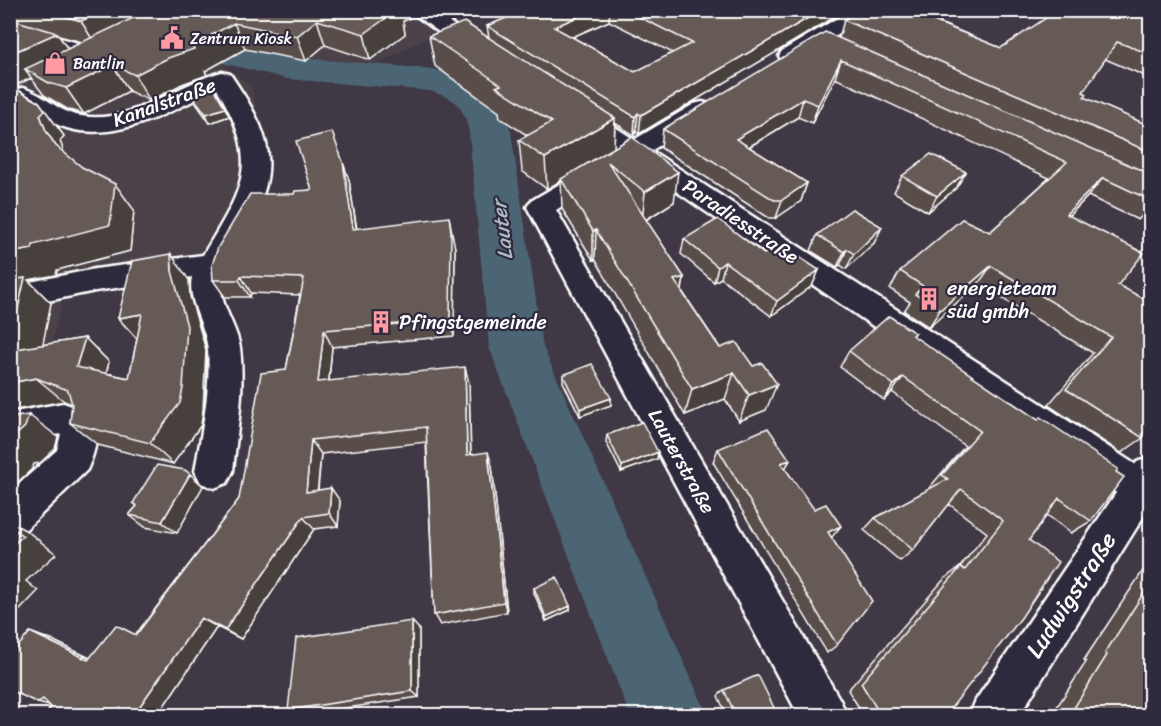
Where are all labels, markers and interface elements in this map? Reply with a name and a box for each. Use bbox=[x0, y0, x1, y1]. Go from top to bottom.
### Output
place label: Zentrum Kiosk bbox=[190, 24, 292, 53]
public building icon: Zentrum Kiosk bbox=[159, 25, 185, 51]
place label: Bantlin bbox=[73, 49, 125, 78]
shop icon: Bantlin bbox=[42, 50, 68, 76]
street label: Kanalstraße bbox=[107, 68, 221, 137]
street label: Paradiesstraße bbox=[675, 169, 807, 274]
water label: Lauter bbox=[479, 194, 524, 262]
place label: energieteam süd gmbh bbox=[946, 271, 1057, 329]
building icon: energieteam süd gmbh bbox=[916, 286, 942, 312]
place label: Pfingstgemeinde bbox=[399, 305, 547, 340]
building icon: Pfingstgemeinde bbox=[368, 309, 394, 335]
street label: Lauterstraße bbox=[638, 402, 725, 520]
street label: Ludwigstraße bbox=[1014, 523, 1128, 667]

